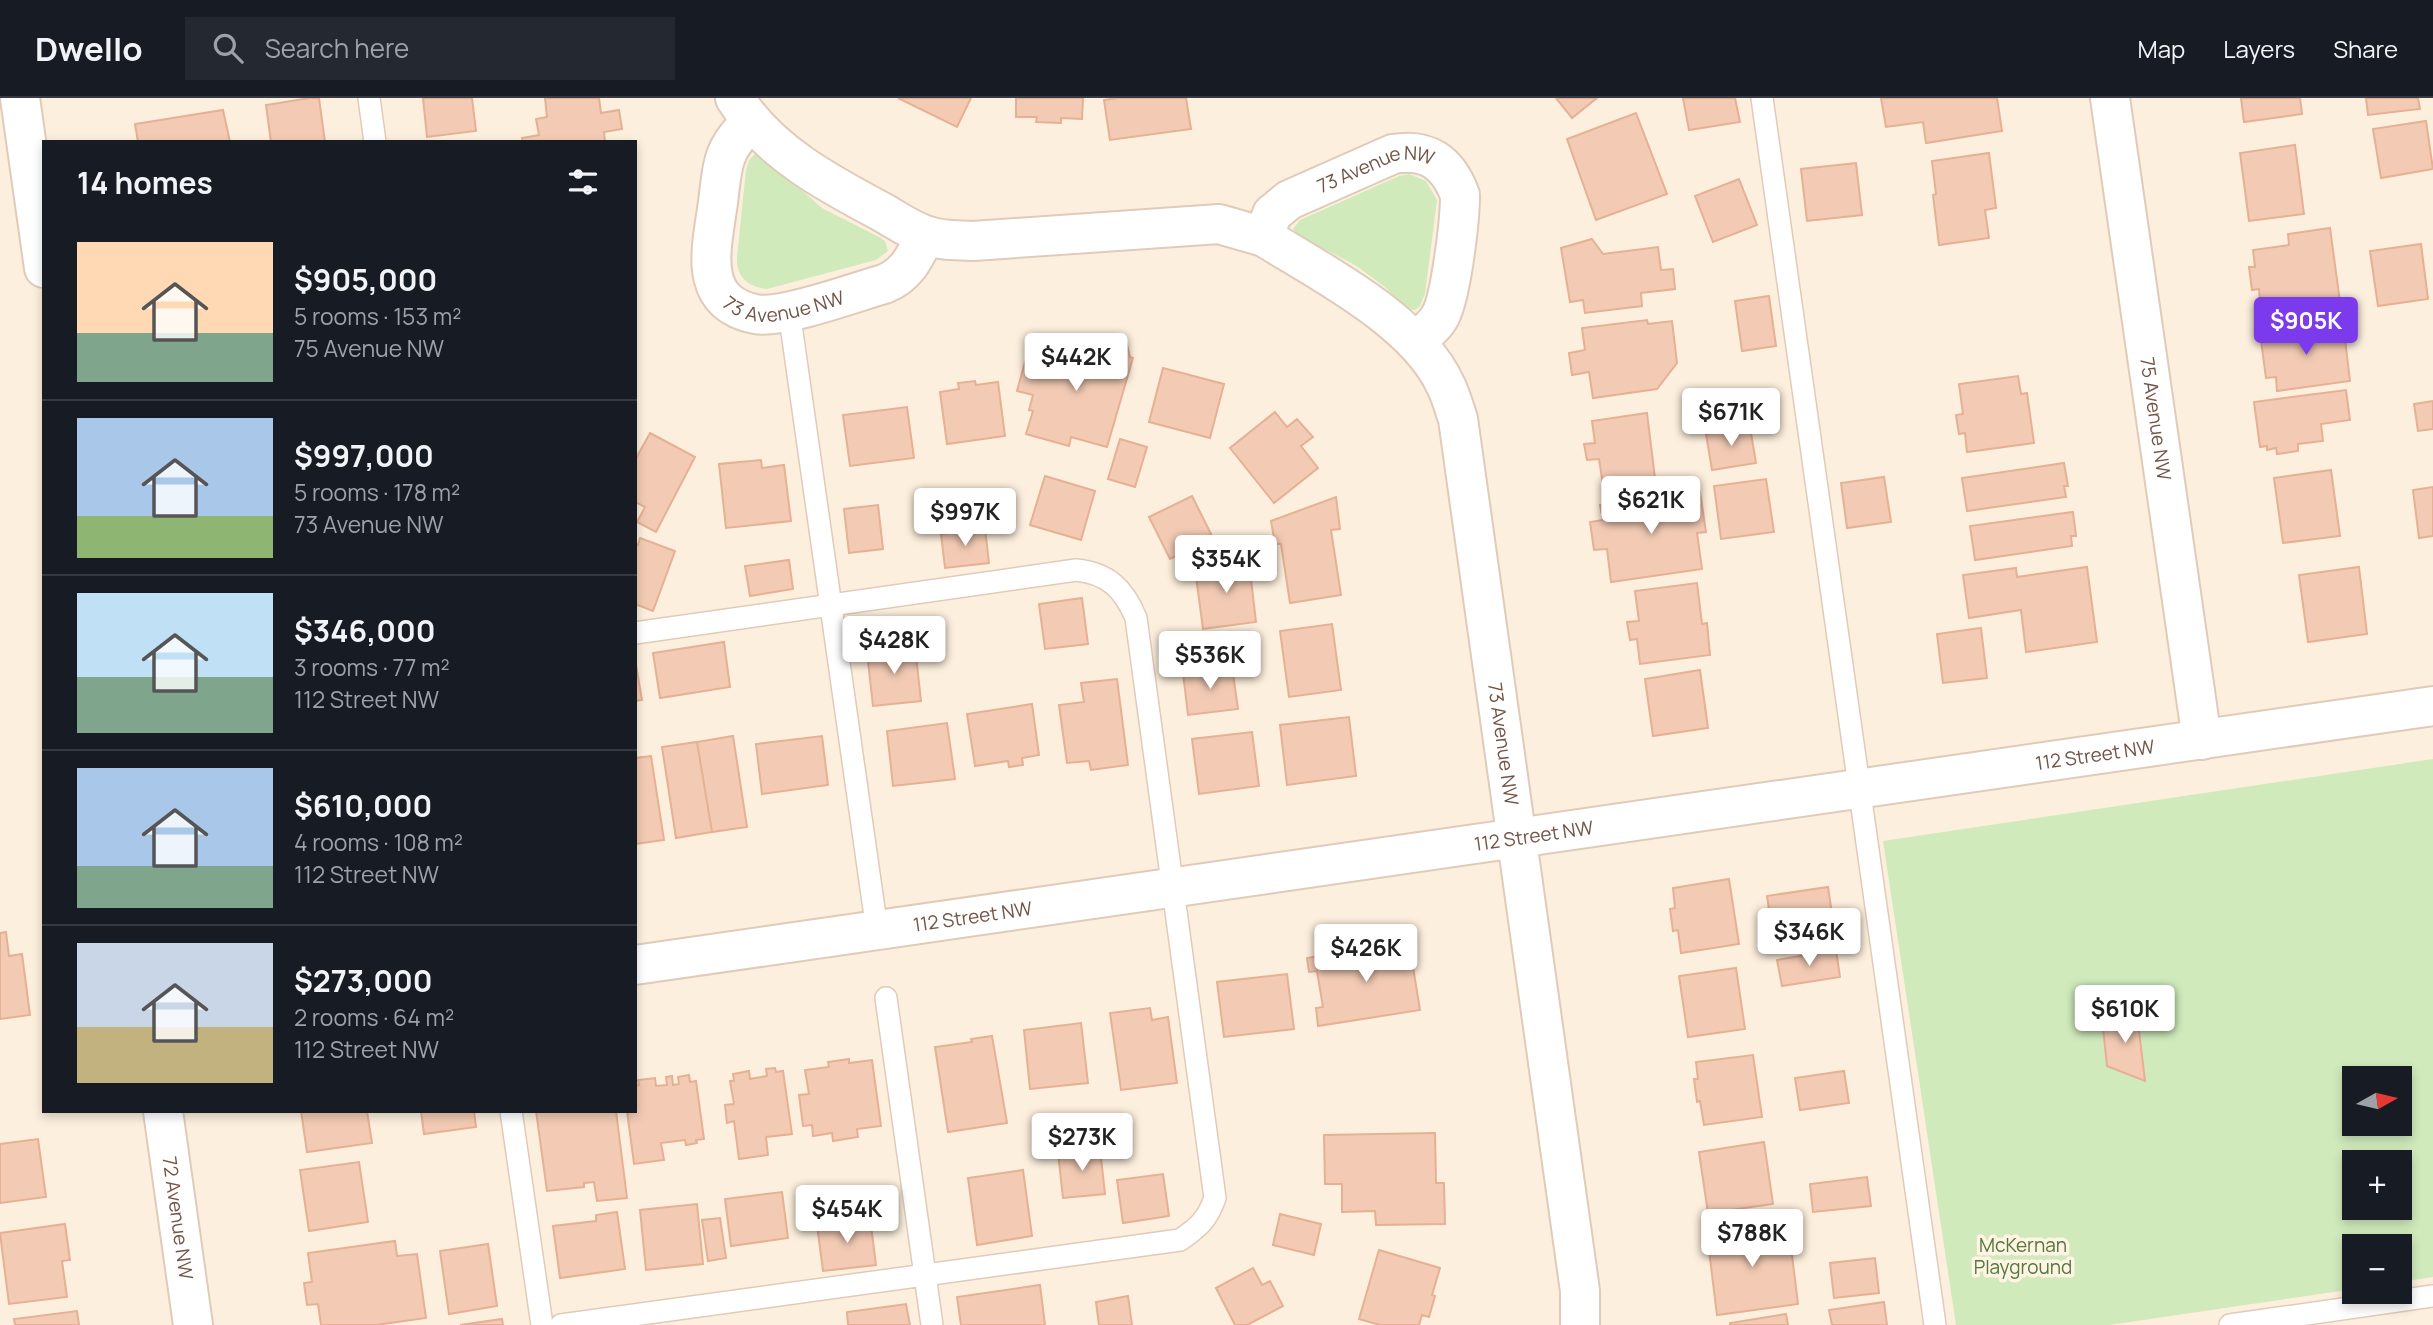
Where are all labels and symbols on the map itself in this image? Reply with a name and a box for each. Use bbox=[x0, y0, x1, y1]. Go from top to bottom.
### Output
street label: 73 Avenue NW bbox=[1313, 139, 1438, 199]
street label: 73 Avenue NW bbox=[725, 282, 849, 304]
text: 73 Avenue NW bbox=[718, 284, 848, 328]
pin: $905K bbox=[2257, 298, 2355, 357]
pin: $442K bbox=[1027, 334, 1125, 393]
street label: 75 Avenue NW bbox=[2134, 355, 2178, 482]
pin: $671K bbox=[1682, 388, 1780, 448]
pin: $621K bbox=[1602, 476, 1700, 536]
pin: $997K bbox=[916, 489, 1014, 548]
pin: $354K bbox=[1177, 536, 1275, 595]
pin: $428K bbox=[845, 616, 943, 676]
pin: $536K bbox=[1161, 632, 1259, 691]
street label: 73 Avenue NW bbox=[1482, 681, 1525, 807]
street label: 112 Street NW bbox=[2034, 733, 2156, 776]
street label: 112 Street NW bbox=[1472, 814, 1595, 857]
street label: 112 Street NW bbox=[911, 895, 1034, 938]
pin: $346K bbox=[1760, 908, 1858, 968]
pin: $426K bbox=[1317, 924, 1415, 984]
pin: $610K bbox=[2076, 986, 2174, 1045]
north arrow bbox=[2342, 1066, 2412, 1136]
pin: $273K bbox=[1033, 1114, 1131, 1173]
street label: 72 Avenue NW bbox=[157, 1155, 199, 1281]
pin: $454K bbox=[798, 1186, 896, 1245]
pin: $788K bbox=[1703, 1210, 1801, 1269]
park label: McKernan Playground bbox=[1974, 1232, 2072, 1280]

